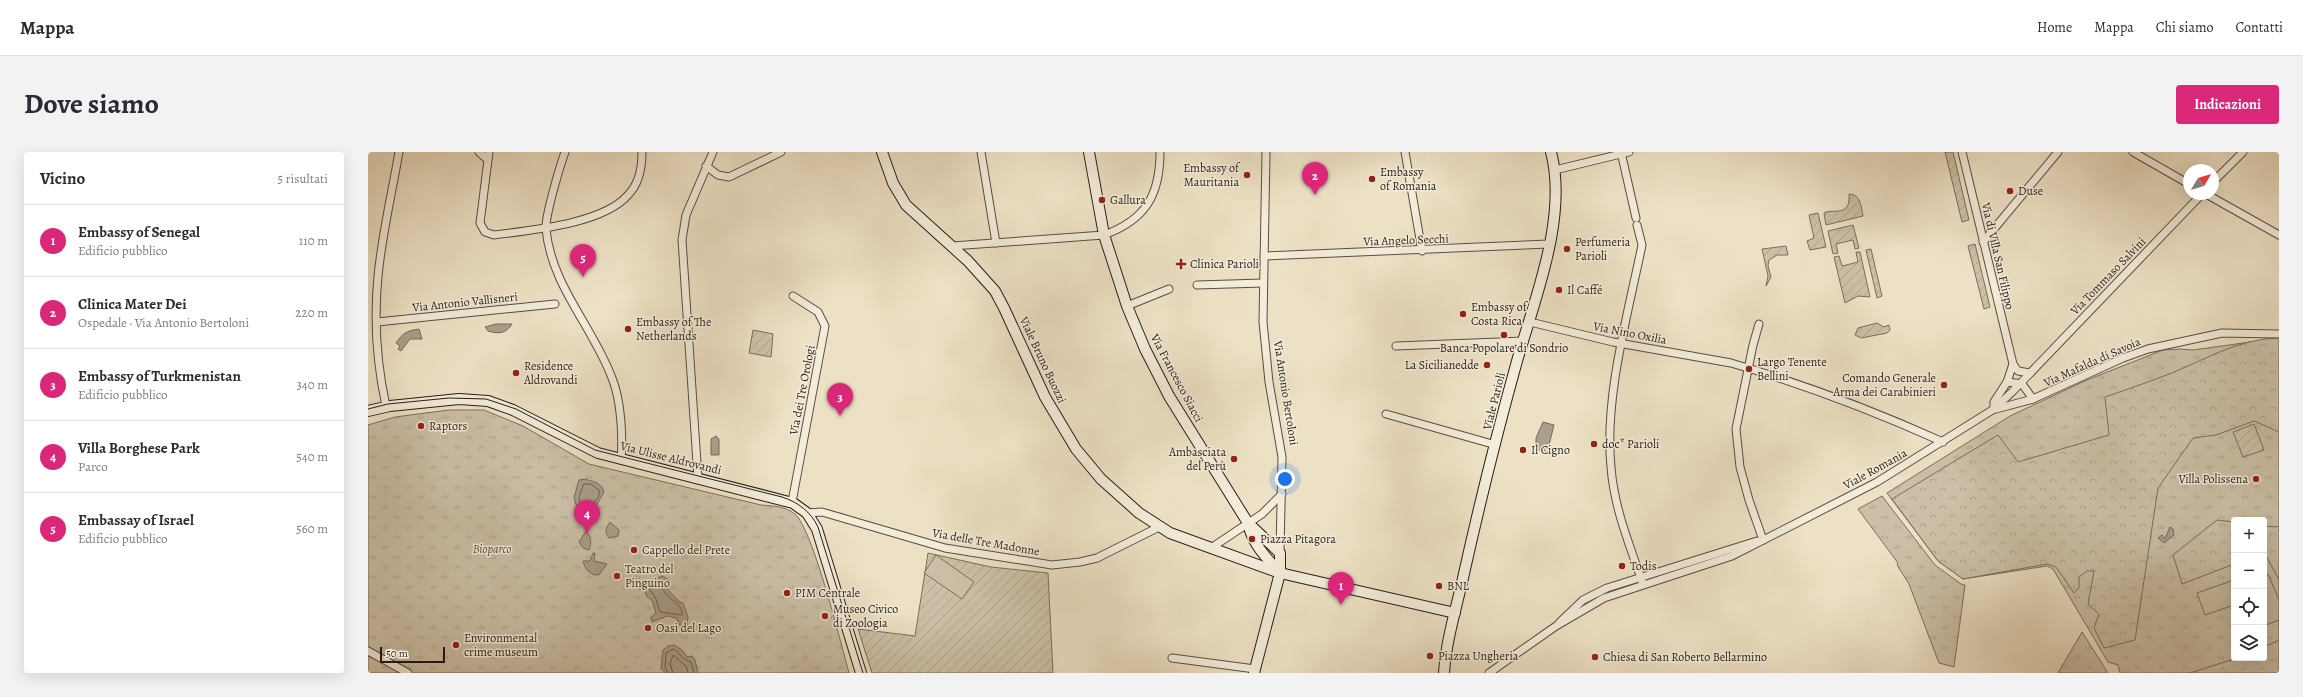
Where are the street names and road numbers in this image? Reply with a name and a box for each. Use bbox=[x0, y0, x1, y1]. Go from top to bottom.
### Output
street label: Via di Villa San Filippo bbox=[1978, 200, 2018, 311]
street label: Via Angelo Secchi bbox=[1362, 231, 1449, 250]
street label: Via Tommaso Salvini bbox=[2066, 234, 2149, 319]
street label: Via Antonio Vallisneri bbox=[411, 289, 518, 316]
street label: Viale Bruno Buozzi bbox=[1016, 313, 1070, 406]
street label: Via Nino Oxilia bbox=[1591, 318, 1668, 348]
street label: Via Francesco Siacci bbox=[1147, 330, 1207, 425]
street label: Via Mafalda di Savoia bbox=[2040, 333, 2143, 391]
street label: Via Antonio Bertoloni bbox=[1270, 339, 1302, 446]
street label: Via dei Tre Orologi bbox=[785, 344, 819, 437]
street label: Viale Parioli bbox=[1479, 371, 1509, 432]
street label: Via Ulisse Aldrovandi bbox=[618, 437, 723, 478]
street label: Viale Romania bbox=[1839, 445, 1910, 494]
street label: Via delle Tre Madonne bbox=[930, 525, 1041, 559]

